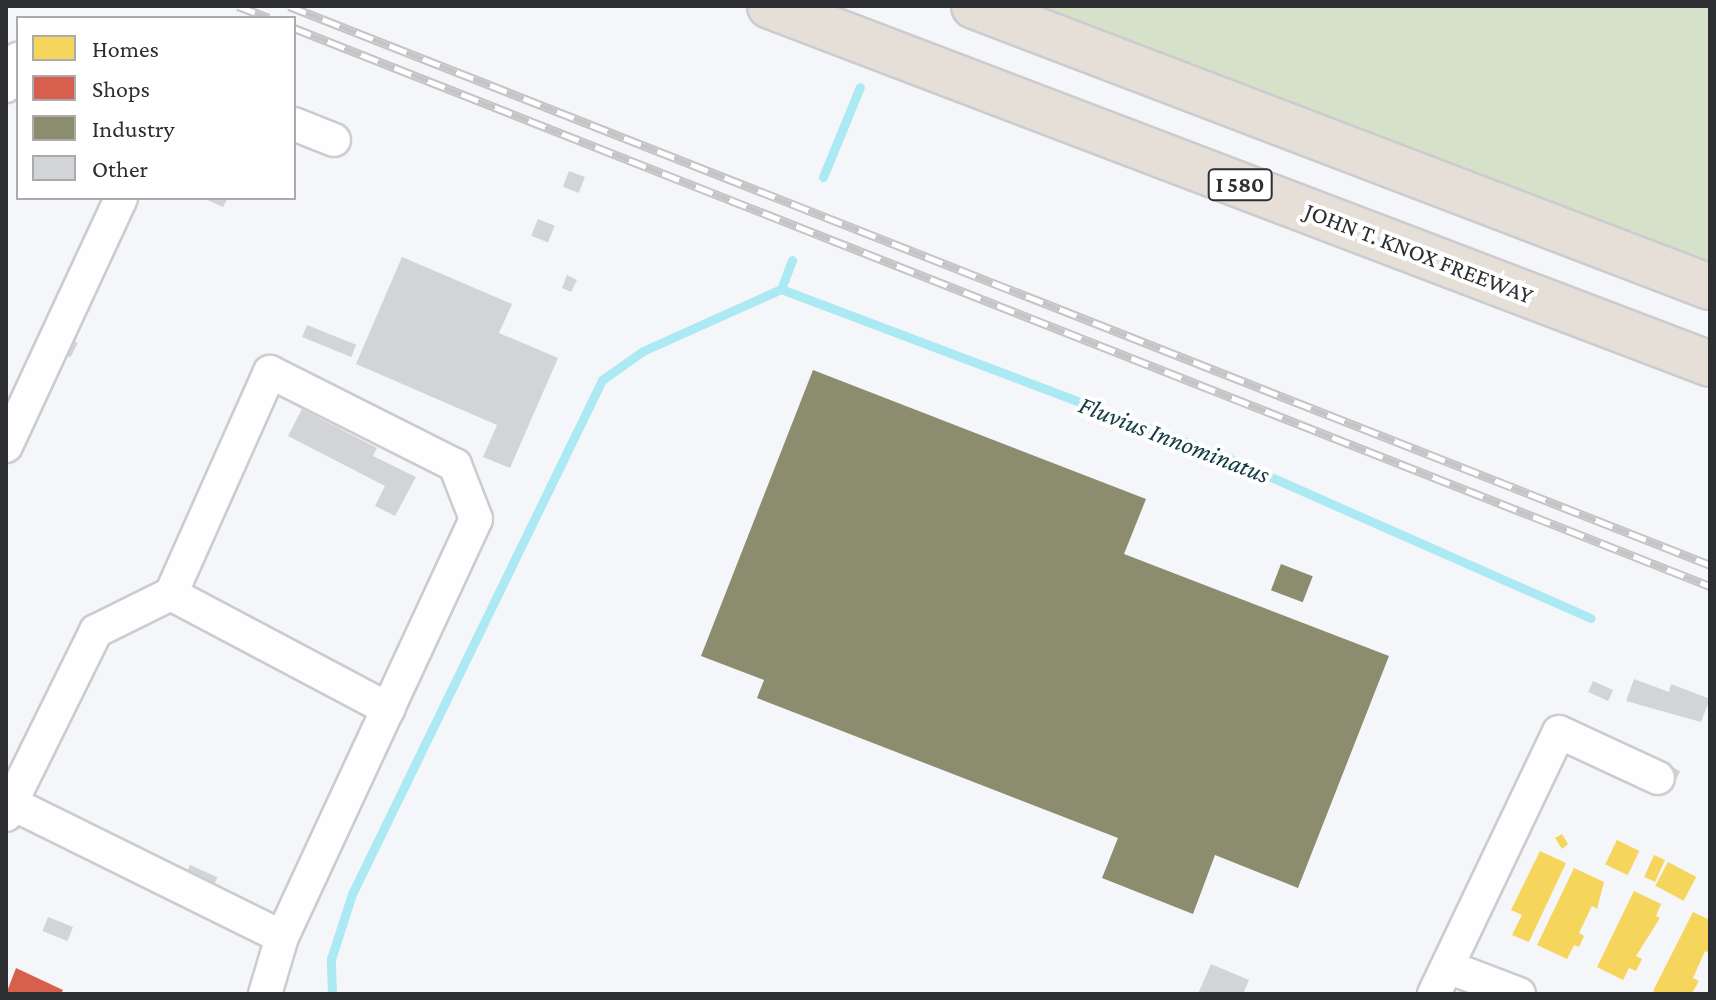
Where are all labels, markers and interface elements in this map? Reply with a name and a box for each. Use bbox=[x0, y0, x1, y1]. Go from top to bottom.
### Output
legend bbox=[16, 16, 296, 200]
text: Homes bbox=[92, 35, 159, 62]
text: Shops bbox=[92, 75, 150, 102]
text: Industry bbox=[92, 115, 175, 142]
text: Other bbox=[92, 155, 148, 182]
road number: I 580 bbox=[1206, 167, 1274, 203]
street label: JOHN T. KNOX FREEWAY bbox=[1301, 196, 1537, 310]
water label: Fluvius Innominatus bbox=[1074, 389, 1274, 491]

